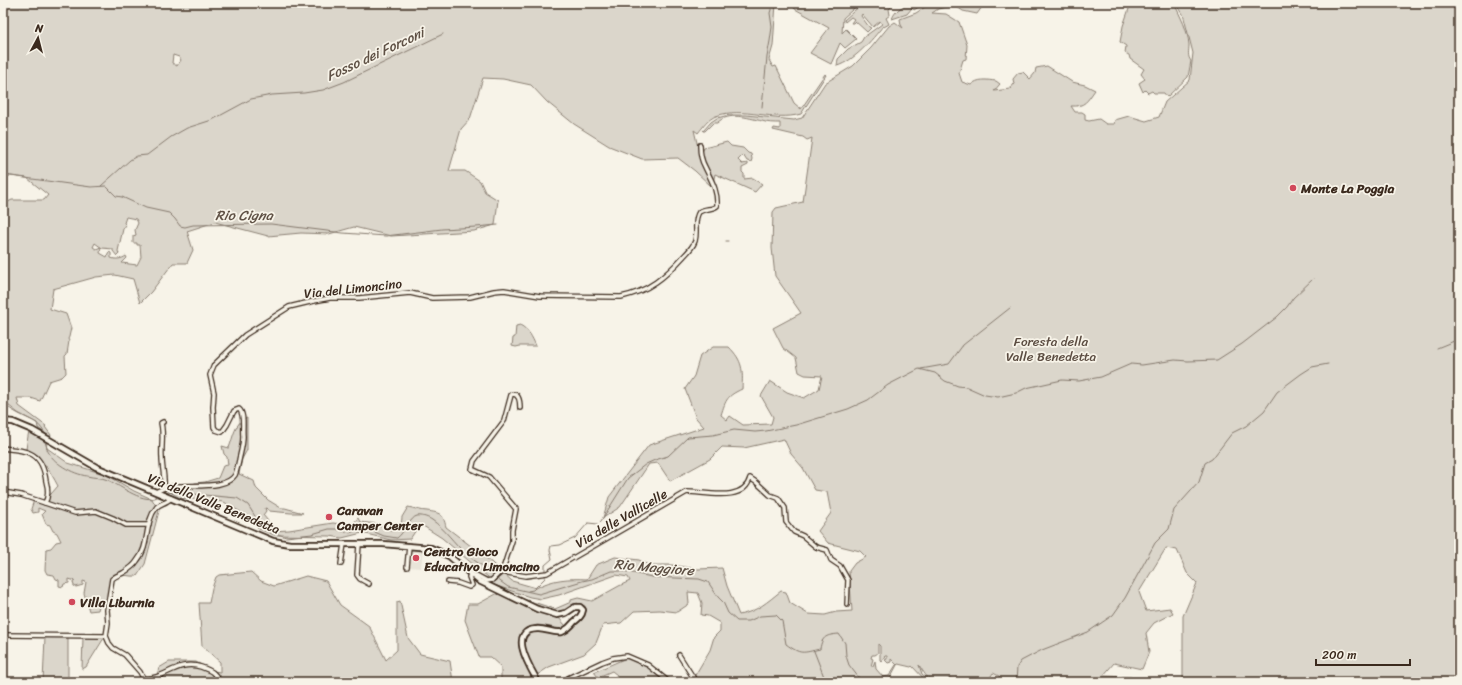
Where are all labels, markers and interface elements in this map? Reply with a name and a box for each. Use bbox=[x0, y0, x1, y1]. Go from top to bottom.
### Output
north arrow bbox=[18, 18, 58, 58]
text: N bbox=[33, 19, 44, 39]
water label: Fosso dei Forconi bbox=[322, 19, 431, 88]
place label: Monte La Poggia bbox=[1300, 177, 1395, 200]
marker: Monte La Poggia bbox=[1288, 183, 1298, 193]
water label: Rio Cigna bbox=[215, 203, 274, 228]
street label: Via del Limoncino bbox=[303, 272, 404, 305]
park label: Foresta della Valle Benedetta bbox=[1006, 330, 1096, 368]
street label: Via della Valle Benedetta bbox=[144, 466, 284, 541]
street label: Via delle Vallicelle bbox=[571, 482, 672, 554]
place label: Caravan Camper Center bbox=[336, 499, 425, 537]
marker: Caravan Camper Center bbox=[324, 512, 334, 522]
place label: Centro Gioco Educativo Limoncino bbox=[423, 540, 540, 578]
water label: Rio Maggiore bbox=[613, 552, 696, 584]
marker: Centro Gioco Educativo Limoncino bbox=[411, 553, 421, 563]
place label: Villa Liburnia bbox=[80, 591, 155, 614]
marker: Villa Liburnia bbox=[67, 597, 77, 607]
scale bar bbox=[1316, 641, 1410, 667]
text: 200 m bbox=[1322, 644, 1356, 666]

